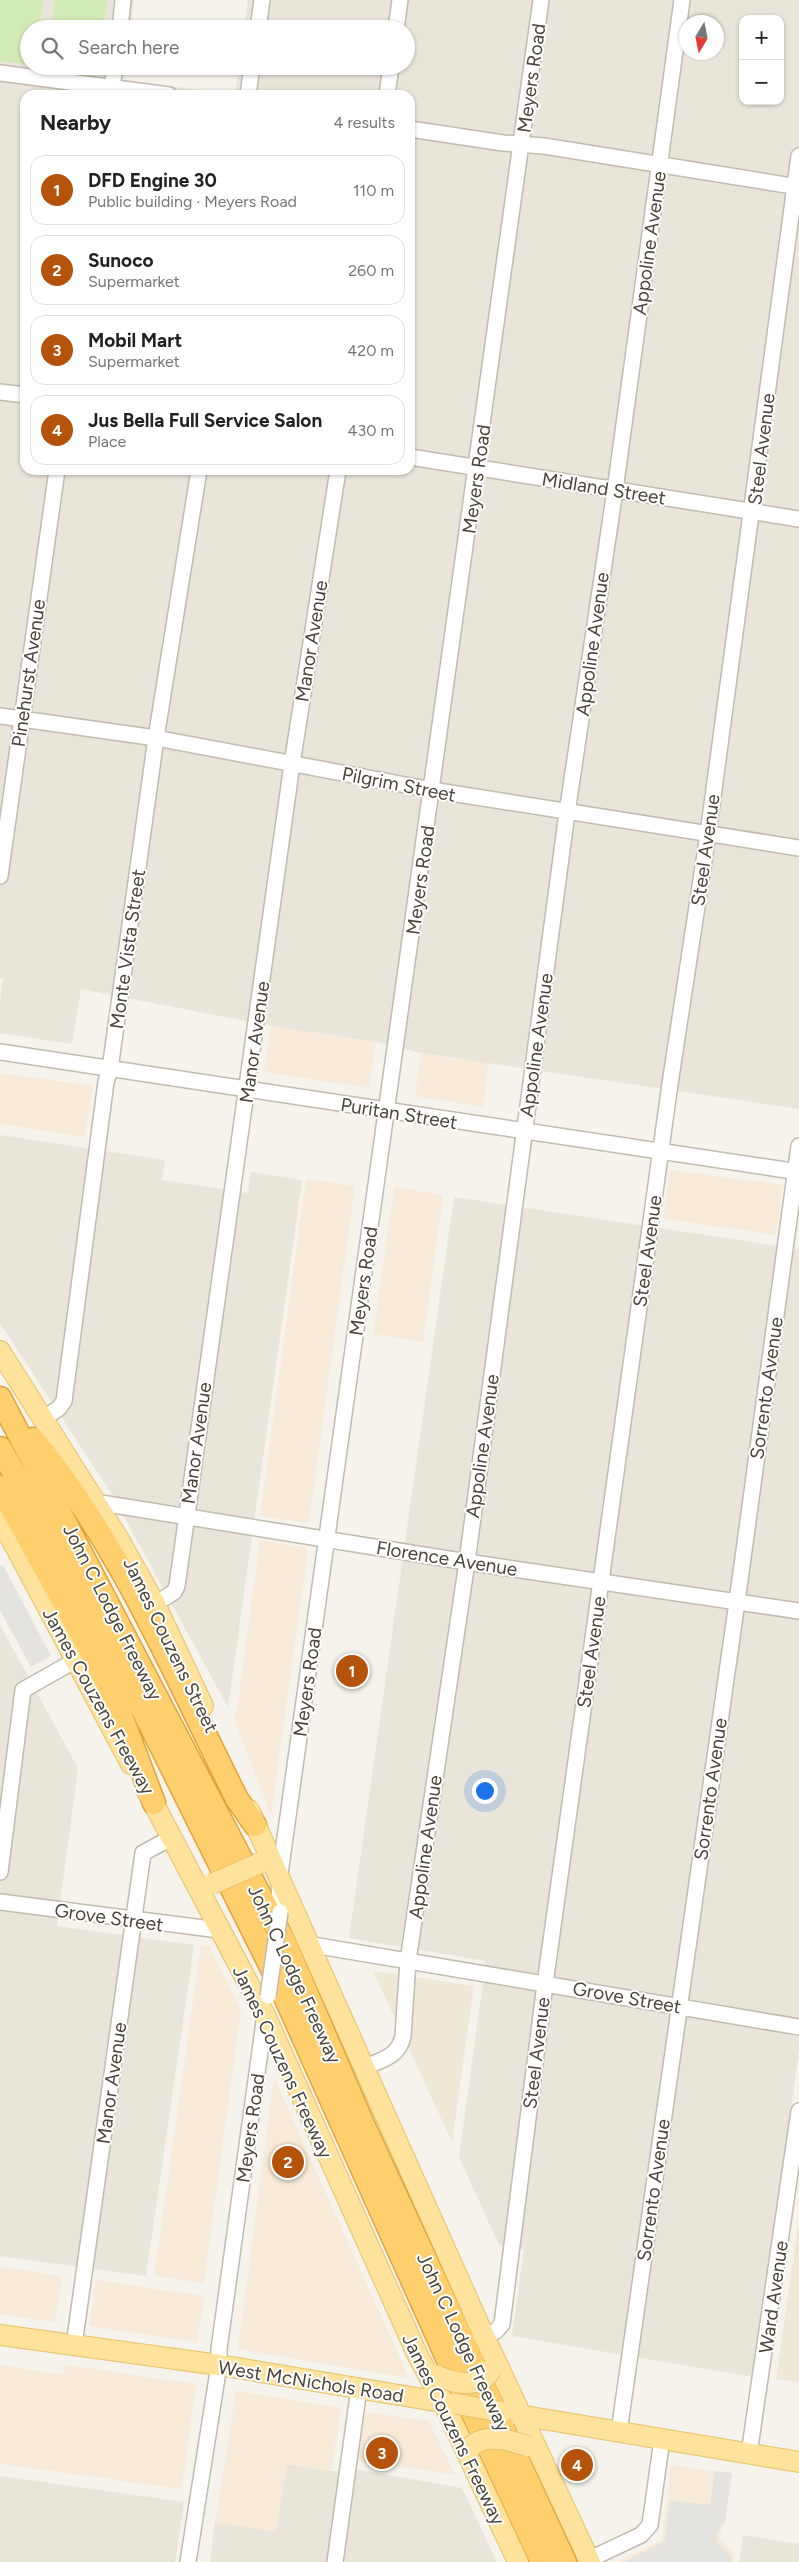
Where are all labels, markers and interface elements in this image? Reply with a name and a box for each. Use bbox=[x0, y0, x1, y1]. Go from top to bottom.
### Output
north arrow bbox=[679, 15, 724, 60]
map controls bbox=[739, 15, 784, 105]
button: + bbox=[739, 15, 784, 60]
search box bbox=[20, 20, 415, 75]
street label: Meyers Road bbox=[512, 22, 551, 134]
icon: search bbox=[38, 34, 66, 62]
text: Search here bbox=[78, 36, 180, 59]
button: − bbox=[739, 60, 784, 105]
text: Nearby bbox=[40, 110, 111, 135]
text: 4 results bbox=[334, 113, 395, 132]
text: DFD Engine 30 bbox=[88, 169, 217, 192]
street label: Appoline Avenue bbox=[628, 170, 671, 316]
text: 1 bbox=[54, 181, 60, 200]
text: 110 m bbox=[353, 181, 394, 200]
text: Public building · Meyers Road bbox=[88, 192, 297, 211]
text: Sunoco bbox=[88, 249, 154, 272]
text: 2 bbox=[52, 261, 62, 280]
text: 260 m bbox=[348, 261, 394, 280]
text: Supermarket bbox=[88, 272, 180, 291]
text: Mobil Mart bbox=[88, 329, 182, 352]
text: 3 bbox=[53, 341, 61, 360]
text: 420 m bbox=[347, 341, 394, 360]
text: Supermarket bbox=[88, 352, 180, 371]
street label: Steel Avenue bbox=[743, 392, 780, 506]
text: Jus Bella Full Service Salon bbox=[88, 409, 322, 432]
text: 4 bbox=[52, 421, 62, 440]
text: 430 m bbox=[348, 421, 394, 440]
street label: Meyers Road bbox=[457, 423, 496, 535]
text: Place bbox=[88, 432, 126, 451]
street label: Midland Street bbox=[540, 467, 668, 510]
street label: Appoline Avenue bbox=[571, 571, 614, 717]
street label: Manor Avenue bbox=[291, 579, 332, 704]
street label: Pinehurst Avenue bbox=[7, 598, 50, 748]
street label: Pilgrim Street bbox=[340, 762, 458, 807]
street label: Steel Avenue bbox=[686, 793, 725, 907]
street label: Meyers Road bbox=[401, 824, 440, 936]
street label: Monte Vista Street bbox=[105, 868, 150, 1030]
street label: Appoline Avenue bbox=[515, 972, 558, 1118]
street label: Manor Avenue bbox=[235, 980, 274, 1104]
street label: Puritan Street bbox=[339, 1093, 459, 1134]
street label: Steel Avenue bbox=[628, 1194, 667, 1308]
street label: Meyers Road bbox=[344, 1225, 383, 1337]
street label: Sorrento Avenue bbox=[745, 1315, 788, 1461]
street label: Appoline Avenue bbox=[461, 1373, 504, 1519]
street label: Manor Avenue bbox=[177, 1381, 216, 1505]
street label: John C Lodge Freeway bbox=[58, 1520, 167, 1704]
street label: Florence Avenue bbox=[375, 1536, 519, 1581]
street label: James Couzens Street bbox=[118, 1554, 223, 1737]
street label: Steel Avenue bbox=[572, 1595, 611, 1709]
street label: James Couzens Freeway bbox=[38, 1604, 160, 1799]
street label: Meyers Road bbox=[288, 1626, 327, 1738]
pin: 1 bbox=[336, 1652, 368, 1690]
street label: Sorrento Avenue bbox=[689, 1716, 732, 1862]
street label: Appoline Avenue bbox=[404, 1774, 447, 1920]
your location bbox=[472, 1778, 498, 1804]
street label: John C Lodge Freeway bbox=[243, 1881, 346, 2067]
street label: Grove Street bbox=[53, 1898, 165, 1937]
street label: James Couzens Freeway bbox=[228, 1962, 337, 2162]
street label: Grove Street bbox=[571, 1977, 683, 2018]
street label: Steel Avenue bbox=[518, 1996, 555, 2110]
street label: Manor Avenue bbox=[92, 2021, 131, 2145]
street label: Meyers Road bbox=[231, 2072, 270, 2184]
street label: Sorrento Avenue bbox=[632, 2117, 675, 2263]
pin: 2 bbox=[272, 2143, 304, 2181]
street label: Ward Avenue bbox=[754, 2239, 793, 2355]
street label: John C Lodge Freeway bbox=[412, 2249, 515, 2435]
street label: James Couzens Freeway bbox=[397, 2330, 510, 2529]
street label: West McNichols Road bbox=[217, 2355, 405, 2408]
pin: 3 bbox=[366, 2434, 398, 2472]
pin: 4 bbox=[561, 2446, 593, 2484]

